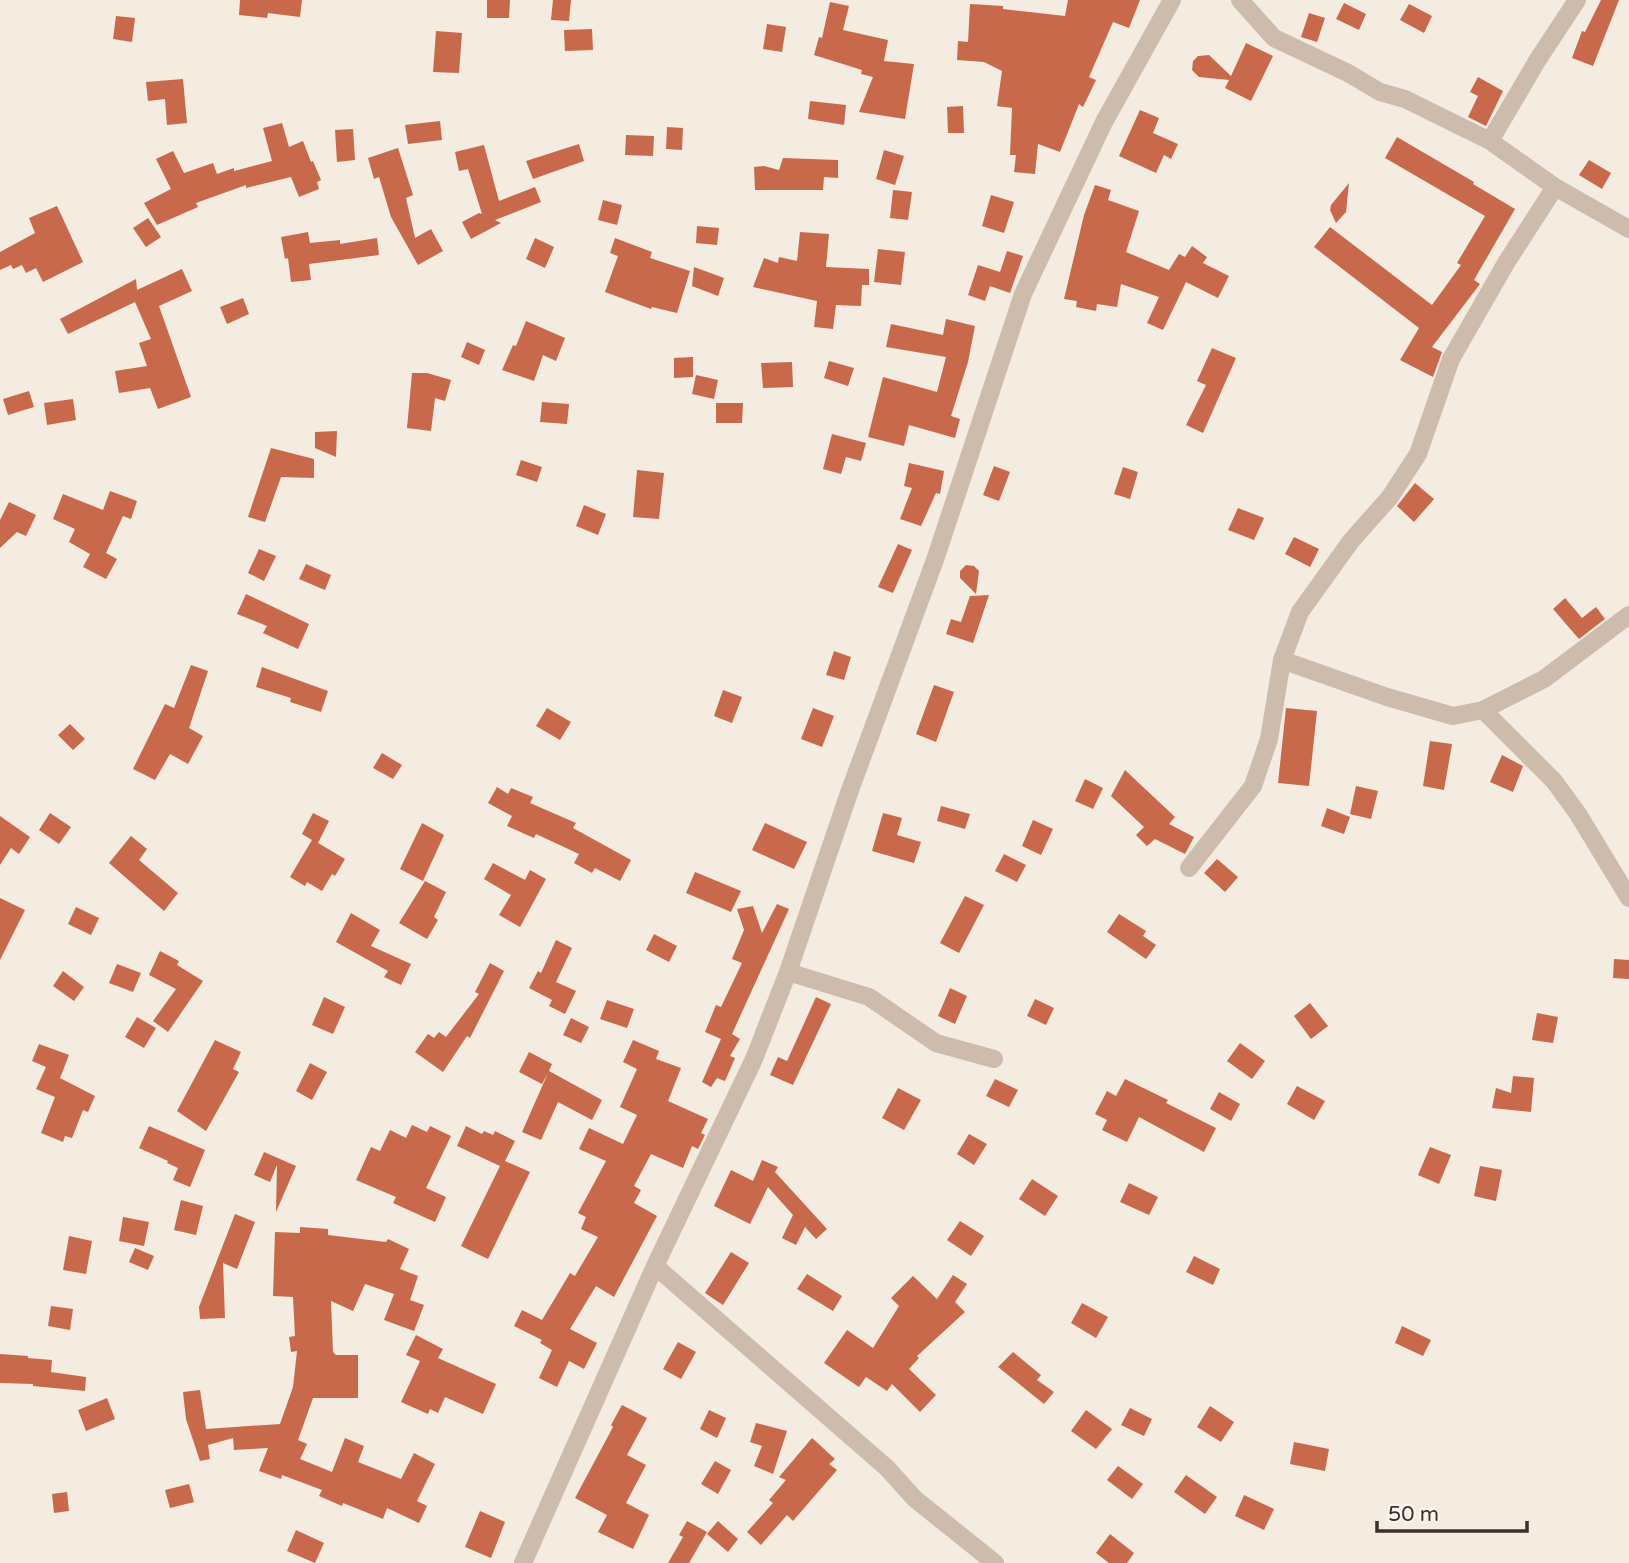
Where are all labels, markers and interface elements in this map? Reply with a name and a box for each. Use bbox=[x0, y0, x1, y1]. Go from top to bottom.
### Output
scale bar bbox=[1377, 1490, 1528, 1534]
text: 50 m bbox=[1388, 1502, 1439, 1527]

